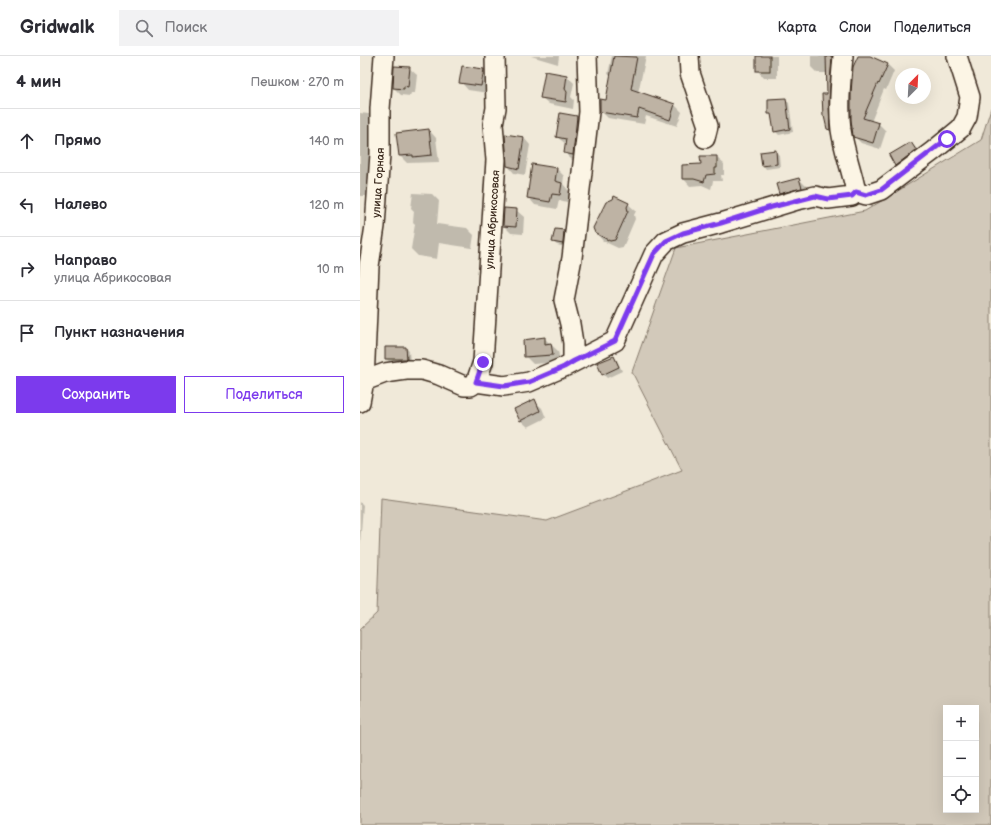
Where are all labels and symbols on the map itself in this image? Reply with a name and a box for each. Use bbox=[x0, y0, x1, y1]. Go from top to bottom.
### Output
north arrow bbox=[895, 68, 931, 104]
route start bbox=[938, 130, 956, 148]
street label: улица Горная bbox=[370, 148, 387, 218]
street label: улица Абрикосовая bbox=[483, 169, 502, 270]
route end bbox=[474, 353, 492, 371]

